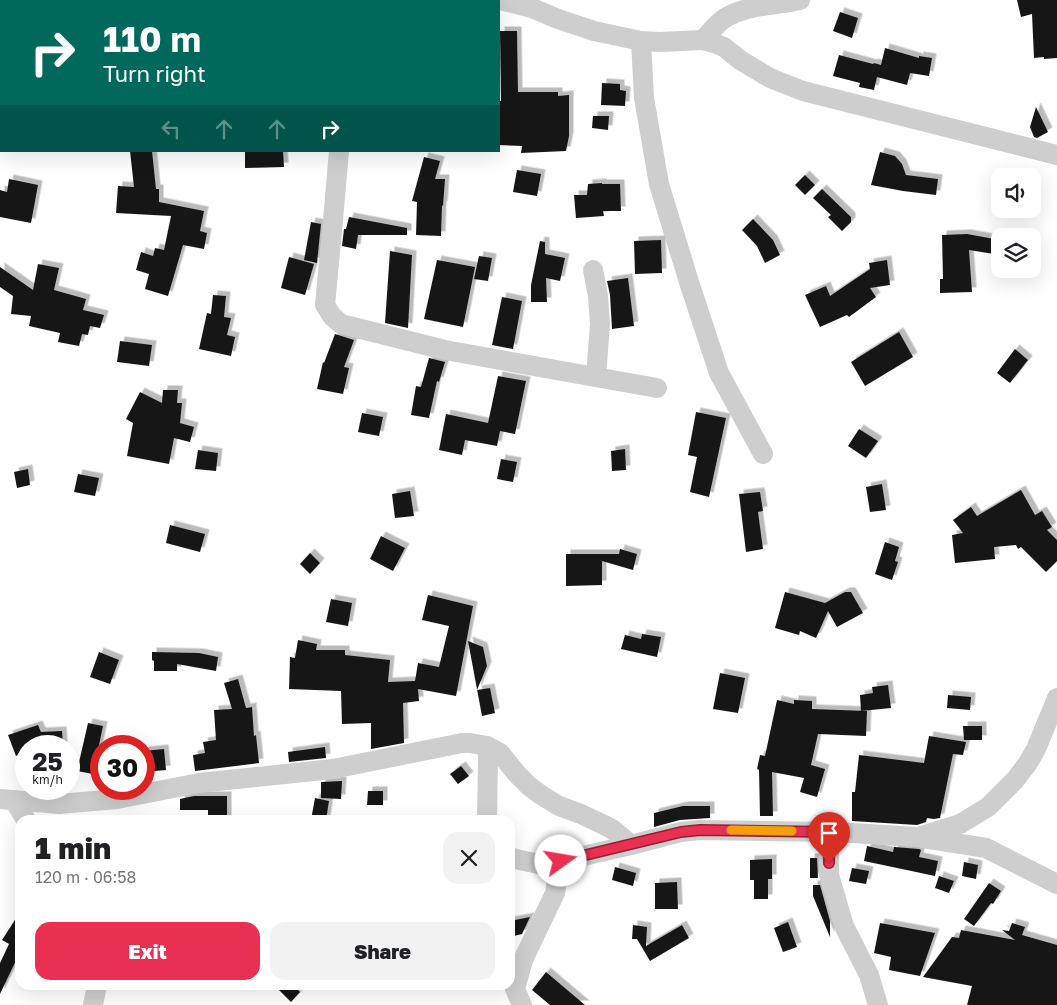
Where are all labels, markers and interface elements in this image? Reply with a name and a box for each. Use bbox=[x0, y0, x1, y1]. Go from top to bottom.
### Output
text: 110 m bbox=[103, 18, 201, 60]
icon: right bbox=[20, 20, 85, 85]
text: Turn right bbox=[103, 60, 206, 87]
icon: left bbox=[157, 115, 185, 143]
icon: ahead bbox=[210, 115, 238, 143]
icon: ahead bbox=[263, 115, 291, 143]
icon: right bbox=[316, 115, 344, 143]
map controls bbox=[991, 168, 1041, 278]
button: sound bbox=[991, 168, 1041, 218]
button: layers bbox=[991, 228, 1041, 278]
speed limit sign: 30 bbox=[90, 735, 155, 800]
text: 25 bbox=[32, 746, 63, 777]
text: km/h bbox=[32, 772, 63, 787]
pin bbox=[808, 812, 850, 863]
icon: arrive bbox=[815, 819, 843, 847]
text: 1 min bbox=[35, 830, 111, 866]
button: close bbox=[443, 832, 495, 884]
position arrow bbox=[534, 834, 586, 886]
text: 120 m · 06:58 bbox=[35, 867, 136, 887]
button: Exit bbox=[35, 922, 260, 980]
button: Share bbox=[270, 922, 495, 980]

